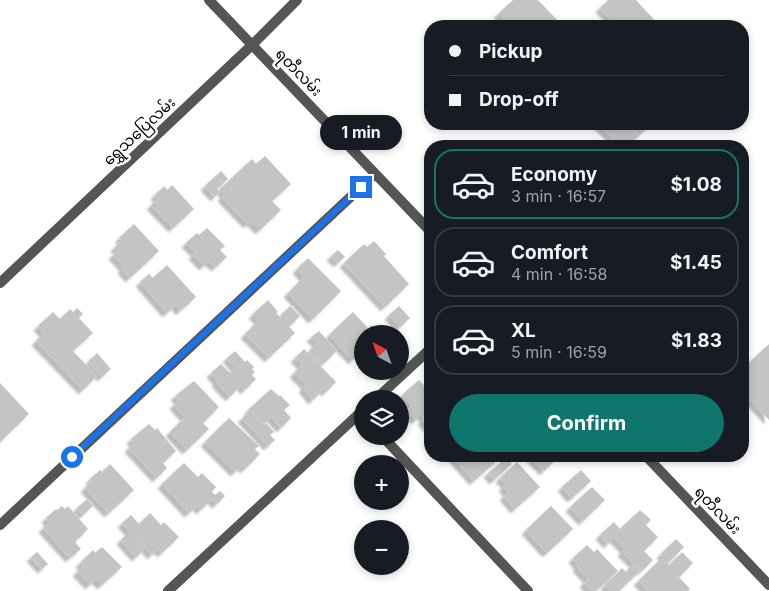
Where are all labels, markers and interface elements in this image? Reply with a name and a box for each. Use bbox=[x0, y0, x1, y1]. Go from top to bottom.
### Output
text: Pickup bbox=[479, 40, 542, 63]
street label: ရတီလမ်း bbox=[269, 44, 326, 102]
text: Drop-off bbox=[479, 88, 559, 111]
street label: ရွှေသပြေလမ်း bbox=[99, 93, 181, 171]
callout: 1 min bbox=[320, 114, 402, 150]
text: 1 min bbox=[341, 122, 381, 142]
icon: car bbox=[451, 162, 496, 207]
text: Economy bbox=[511, 163, 597, 186]
text: $1.08 bbox=[670, 173, 722, 196]
route end bbox=[350, 176, 372, 198]
text: 3 min · 16:57 bbox=[511, 186, 606, 206]
icon: car bbox=[451, 240, 496, 285]
text: Comfort bbox=[511, 241, 588, 264]
text: $1.45 bbox=[670, 251, 722, 274]
text: 4 min · 16:58 bbox=[511, 264, 607, 284]
icon: car bbox=[451, 318, 496, 363]
text: XL bbox=[511, 319, 536, 342]
north arrow bbox=[354, 325, 409, 380]
map controls bbox=[354, 325, 409, 575]
text: $1.83 bbox=[671, 329, 722, 352]
text: 5 min · 16:59 bbox=[511, 342, 607, 362]
button: layers bbox=[354, 390, 409, 445]
button: Confirm bbox=[449, 394, 724, 452]
route start bbox=[61, 446, 83, 468]
button: + bbox=[354, 455, 409, 510]
street label: ရတီလမ်း bbox=[688, 482, 745, 540]
button: − bbox=[354, 520, 409, 575]

